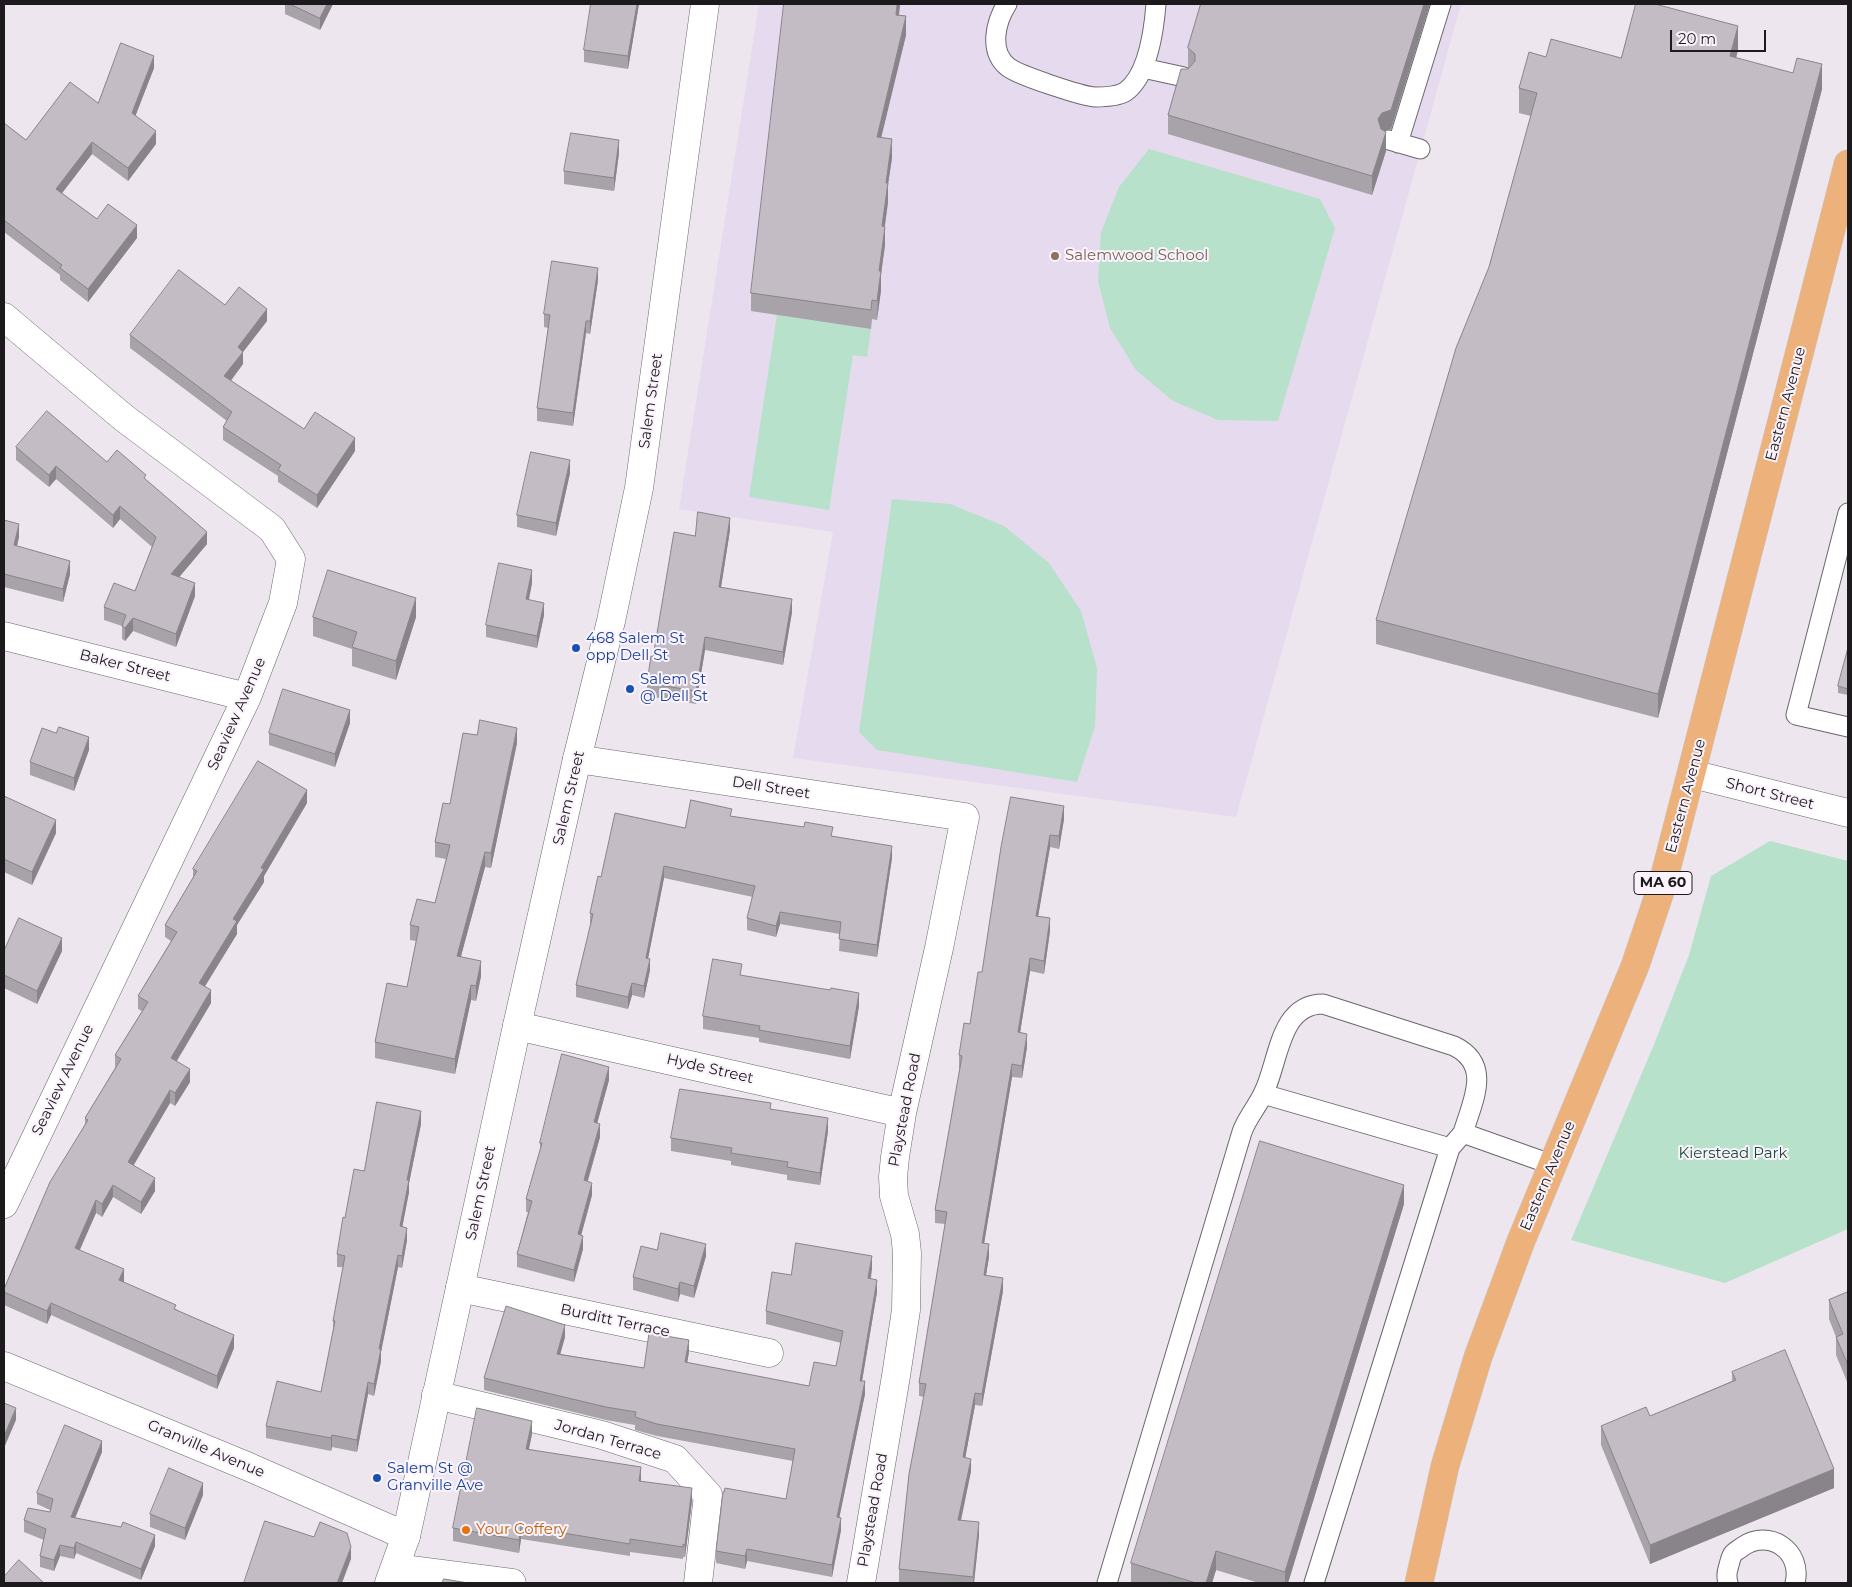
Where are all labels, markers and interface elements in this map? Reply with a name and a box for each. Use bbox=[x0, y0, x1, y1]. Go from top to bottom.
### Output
scale bar bbox=[1672, 20, 1768, 52]
text: 20 m bbox=[1678, 29, 1716, 48]
place label: Salemwood School bbox=[1065, 247, 1208, 265]
marker: Salemwood School bbox=[1049, 250, 1061, 262]
street label: Eastern Avenue bbox=[1762, 345, 1810, 463]
street label: Salem Street bbox=[635, 352, 667, 450]
place label: 468 Salem St opp Dell St bbox=[586, 630, 685, 665]
marker: 468 Salem St opp Dell St bbox=[570, 642, 582, 654]
street label: Baker Street bbox=[78, 646, 172, 686]
street label: Seaview Avenue bbox=[204, 655, 270, 773]
place label: Salem St @ Dell St bbox=[640, 671, 708, 706]
marker: Salem St @ Dell St bbox=[624, 683, 636, 695]
street label: Eastern Avenue bbox=[1662, 737, 1710, 855]
street label: Salem Street bbox=[549, 749, 589, 847]
street label: Dell Street bbox=[731, 773, 811, 803]
street label: Short Street bbox=[1724, 774, 1816, 814]
road number: MA 60 bbox=[1634, 871, 1692, 894]
street label: Seaview Avenue bbox=[28, 1021, 98, 1139]
street label: Hyde Street bbox=[665, 1050, 755, 1088]
street label: Playstead Road bbox=[885, 1052, 925, 1168]
street label: Eastern Avenue bbox=[1517, 1118, 1579, 1234]
street label: Salem Street bbox=[462, 1144, 500, 1242]
park label: Kierstead Park bbox=[1679, 1145, 1787, 1163]
street label: Burditt Terrace bbox=[559, 1301, 671, 1341]
street label: Granville Avenue bbox=[145, 1416, 267, 1482]
street label: Jordan Terrace bbox=[553, 1416, 663, 1464]
street label: Playstead Road bbox=[854, 1452, 892, 1568]
place label: Salem St @ Granville Ave bbox=[387, 1460, 483, 1495]
marker: Salem St @ Granville Ave bbox=[371, 1472, 383, 1484]
place label: Your Coffery bbox=[476, 1521, 567, 1539]
marker: Your Coffery bbox=[460, 1524, 472, 1536]

